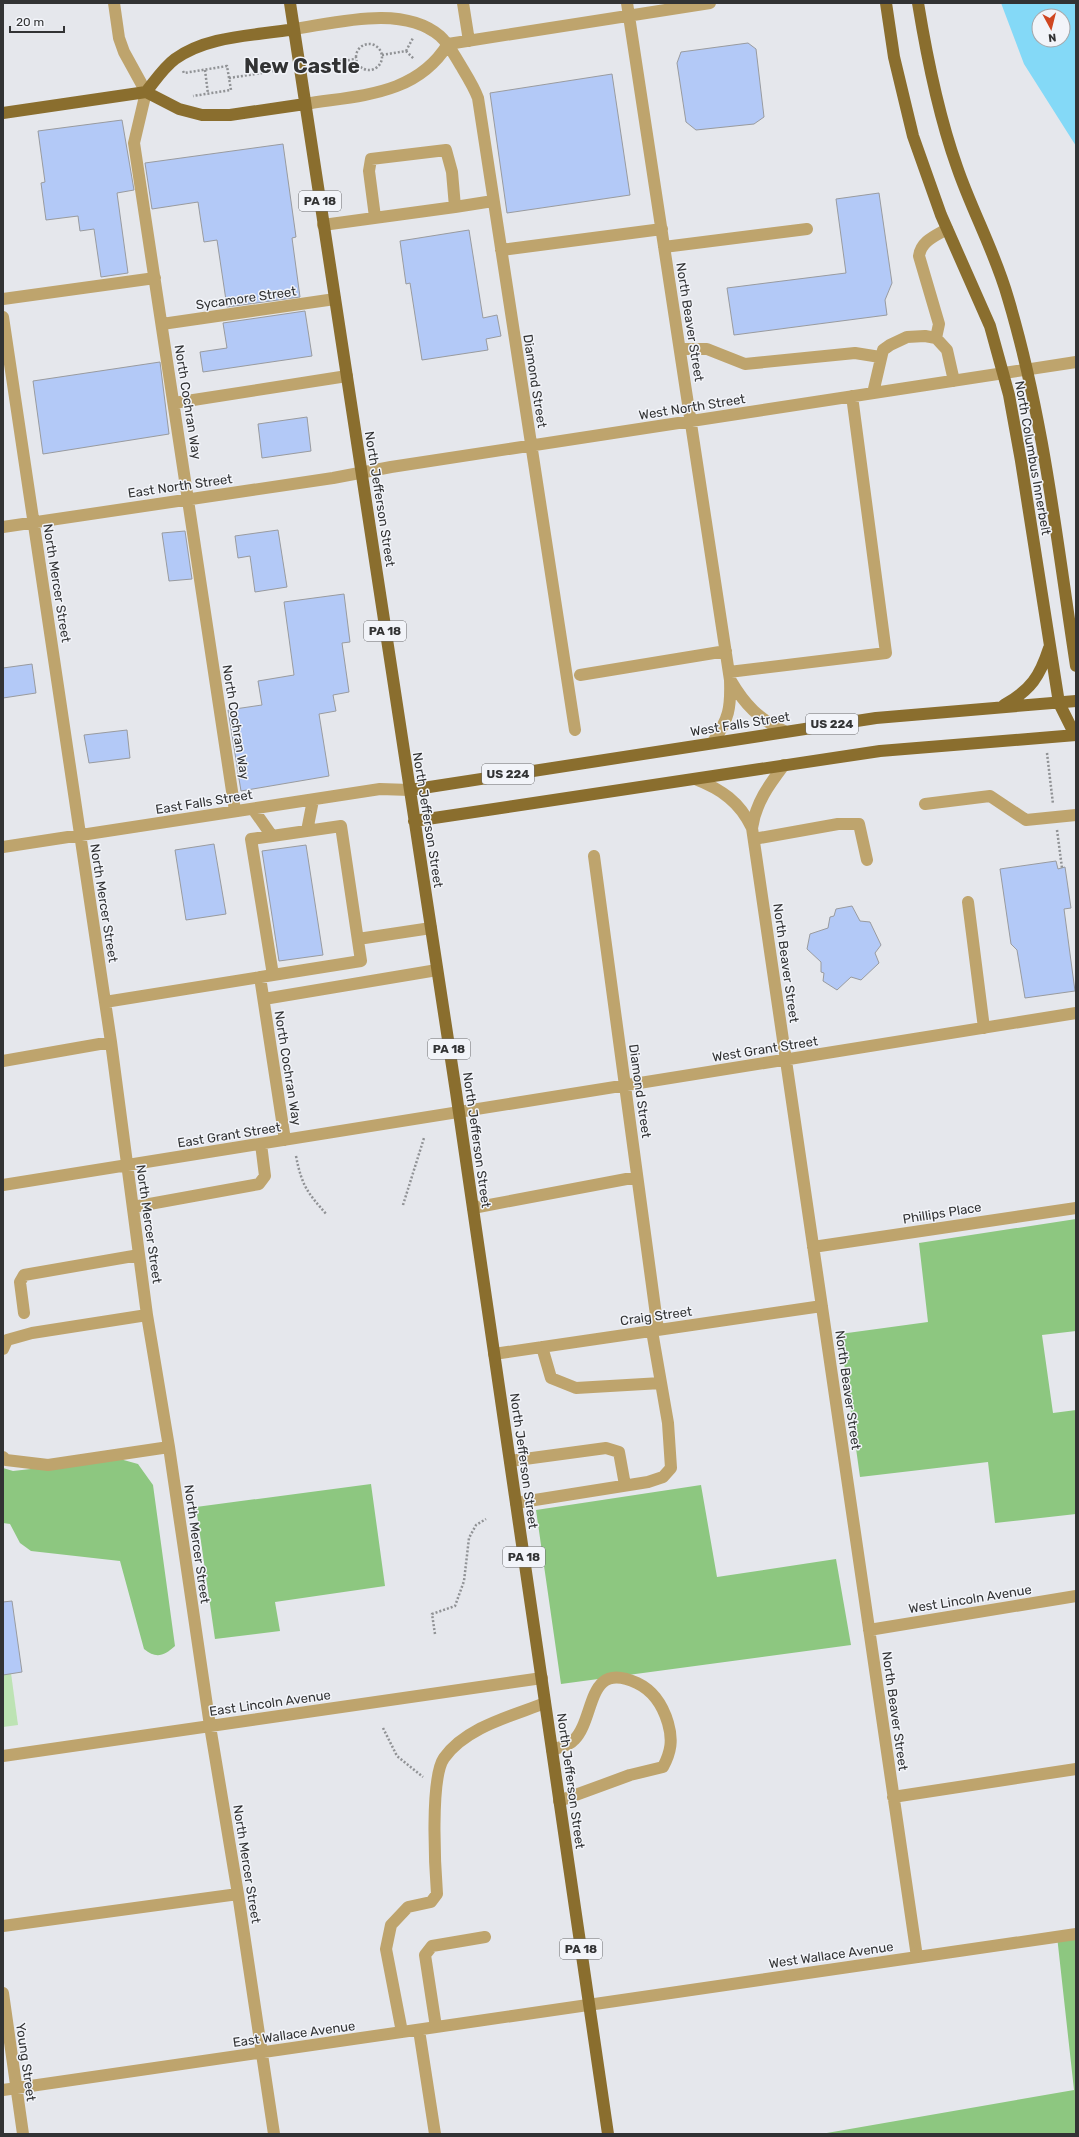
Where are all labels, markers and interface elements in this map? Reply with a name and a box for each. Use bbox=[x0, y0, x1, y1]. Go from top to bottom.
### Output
scale bar bbox=[10, 8, 64, 34]
north arrow bbox=[1031, 8, 1071, 48]
text: 20 m bbox=[16, 15, 44, 29]
text: N bbox=[1047, 30, 1057, 44]
district label: New Castle bbox=[244, 53, 360, 78]
road number: PA 18 bbox=[299, 191, 341, 211]
street label: North Beaver Street bbox=[673, 261, 707, 383]
street label: Sycamore Street bbox=[195, 284, 297, 312]
street label: Diamond Street bbox=[520, 333, 550, 429]
street label: North Cochran Way bbox=[172, 344, 204, 460]
street label: North Columbus Innerbelt bbox=[1012, 380, 1054, 536]
street label: West North Street bbox=[638, 391, 746, 423]
street label: North Jefferson Street bbox=[362, 430, 398, 568]
street label: East North Street bbox=[127, 471, 233, 501]
street label: North Mercer Street bbox=[40, 523, 74, 643]
road number: PA 18 bbox=[364, 621, 406, 641]
street label: North Cochran Way bbox=[220, 664, 252, 780]
street label: West Falls Street bbox=[689, 709, 791, 739]
road number: US 224 bbox=[806, 714, 858, 734]
street label: North Jefferson Street bbox=[410, 751, 446, 889]
road number: US 224 bbox=[482, 764, 534, 784]
street label: East Falls Street bbox=[154, 787, 254, 817]
street label: North Mercer Street bbox=[87, 843, 121, 963]
street label: North Beaver Street bbox=[770, 902, 802, 1024]
street label: North Cochran Way bbox=[272, 1010, 304, 1126]
street label: West Grant Street bbox=[711, 1033, 819, 1065]
road number: PA 18 bbox=[428, 1039, 470, 1059]
street label: Diamond Street bbox=[626, 1043, 654, 1139]
street label: North Jefferson Street bbox=[460, 1071, 494, 1209]
street label: East Grant Street bbox=[176, 1119, 282, 1151]
street label: North Mercer Street bbox=[133, 1164, 165, 1284]
street label: Phillips Place bbox=[902, 1199, 982, 1227]
street label: Craig Street bbox=[619, 1304, 693, 1329]
street label: North Beaver Street bbox=[832, 1329, 864, 1451]
street label: North Jefferson Street bbox=[507, 1392, 541, 1530]
street label: North Mercer Street bbox=[181, 1484, 213, 1604]
road number: PA 18 bbox=[503, 1547, 545, 1567]
street label: West Lincoln Avenue bbox=[907, 1582, 1033, 1616]
street label: North Beaver Street bbox=[879, 1650, 911, 1772]
street label: East Lincoln Avenue bbox=[208, 1687, 332, 1719]
street label: North Jefferson Street bbox=[554, 1712, 588, 1850]
street label: North Mercer Street bbox=[230, 1804, 264, 1924]
road number: PA 18 bbox=[560, 1939, 602, 1959]
street label: West Wallace Avenue bbox=[768, 1939, 894, 1971]
street label: East Wallace Avenue bbox=[232, 2018, 356, 2050]
street label: Young Street bbox=[12, 2022, 39, 2102]

